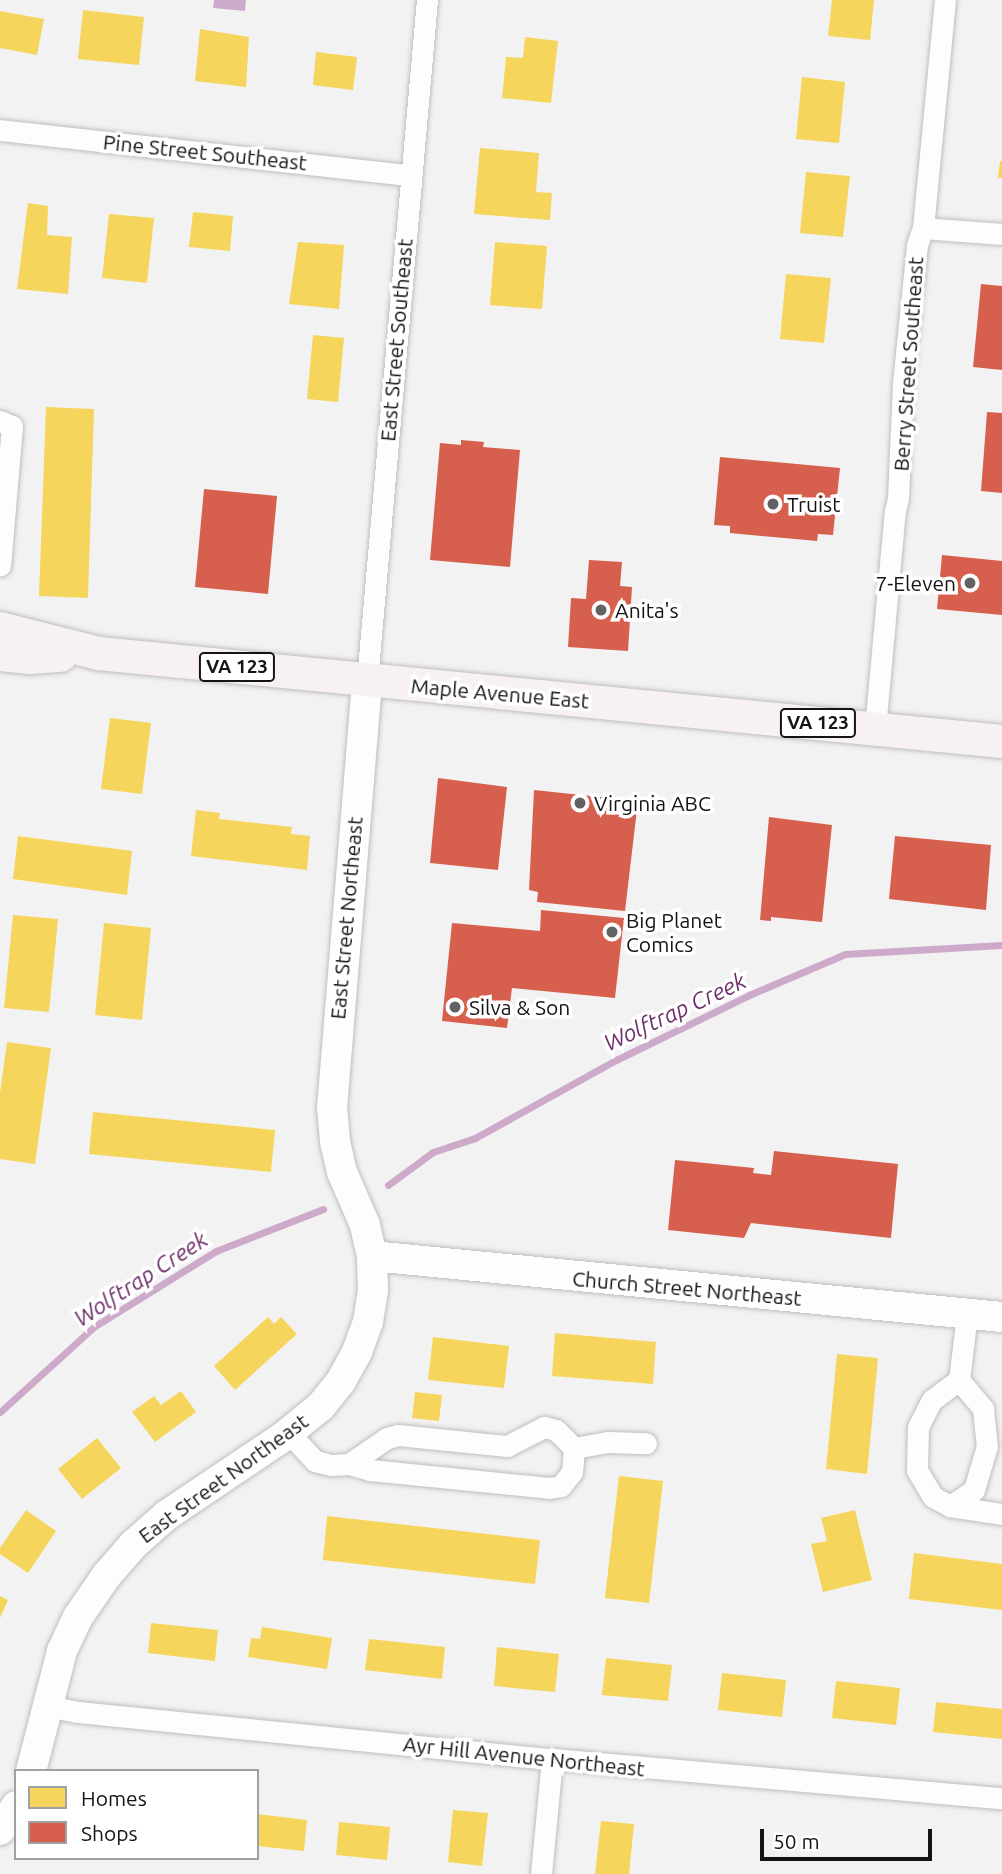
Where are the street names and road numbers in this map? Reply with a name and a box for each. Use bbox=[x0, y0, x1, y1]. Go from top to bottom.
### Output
street label: Pine Street Southeast bbox=[102, 129, 308, 175]
street label: East Street Southeast bbox=[375, 238, 417, 442]
street label: Berry Street Southeast bbox=[888, 256, 928, 472]
road number: VA 123 bbox=[198, 652, 276, 682]
street label: Maple Avenue East bbox=[410, 673, 590, 713]
road number: VA 123 bbox=[780, 708, 856, 738]
street label: East Street Northeast bbox=[325, 816, 367, 1020]
street label: Church Street Northeast bbox=[571, 1265, 803, 1311]
street label: East Street Northeast bbox=[133, 1408, 313, 1548]
street label: Ayr Hill Avenue Northeast bbox=[402, 1731, 646, 1781]

